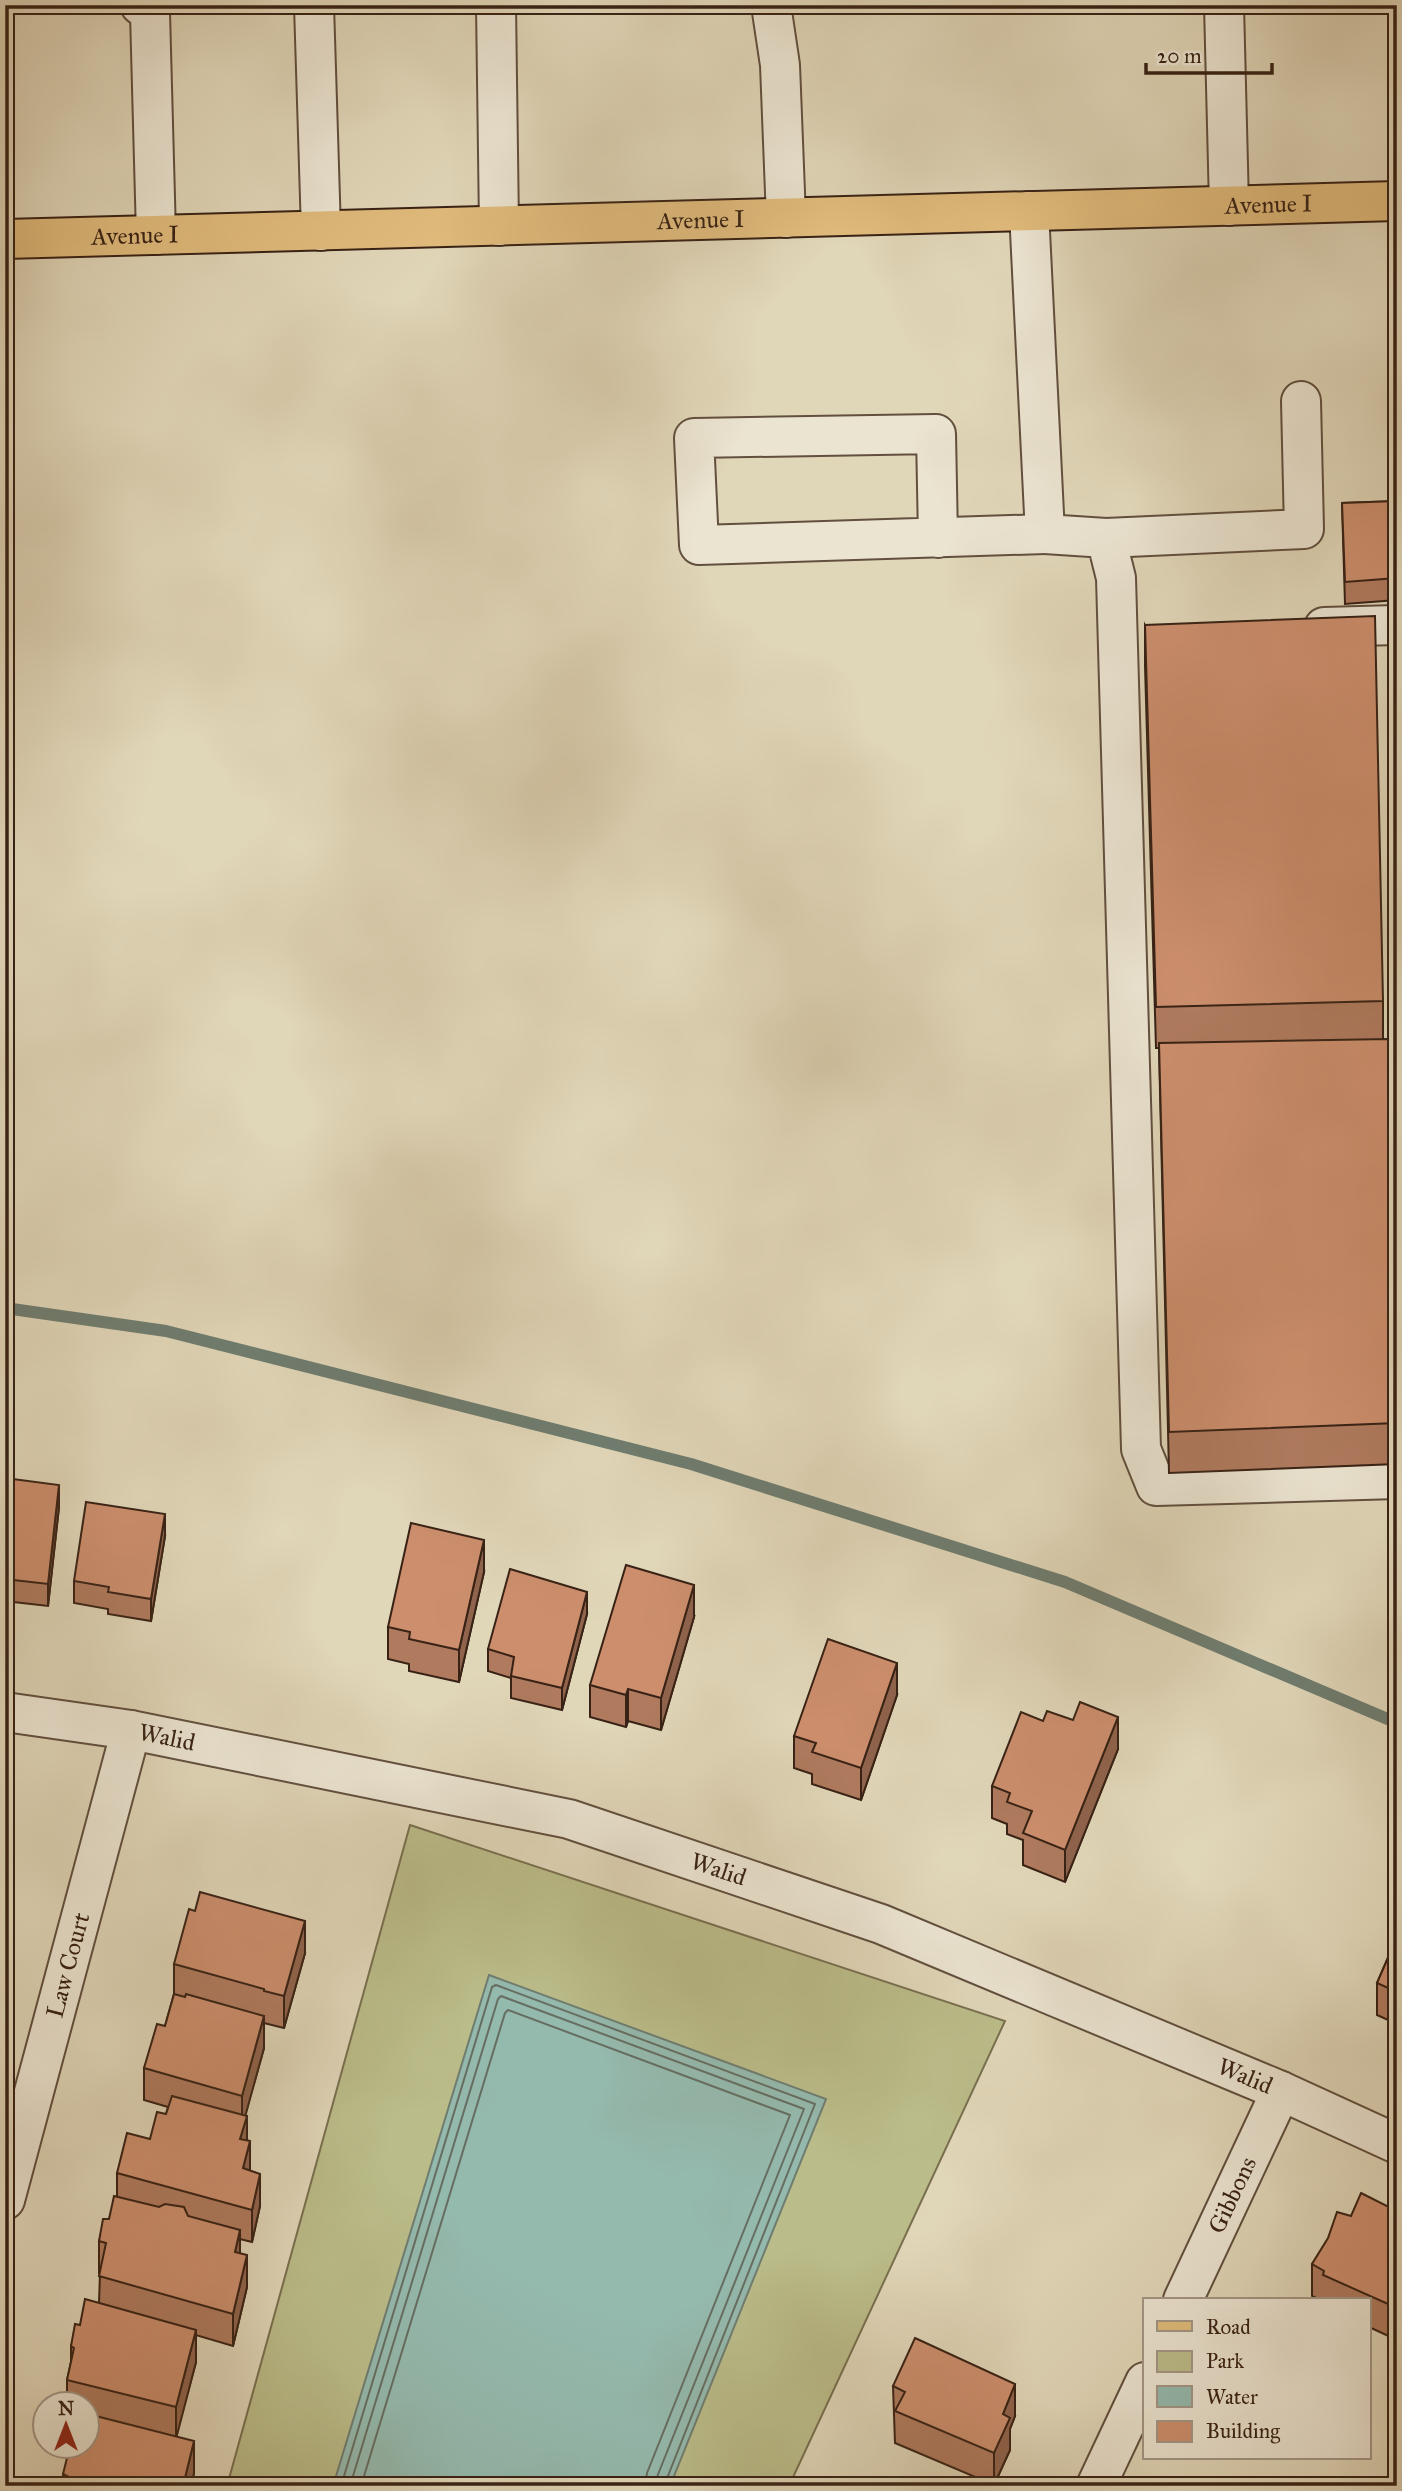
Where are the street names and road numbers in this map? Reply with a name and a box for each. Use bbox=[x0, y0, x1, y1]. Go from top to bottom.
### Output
street label: Avenue I bbox=[1223, 188, 1313, 221]
street label: Avenue I bbox=[656, 204, 745, 236]
street label: Avenue I bbox=[90, 219, 179, 252]
street label: Walid bbox=[136, 1717, 198, 1758]
street label: Walid bbox=[687, 1846, 750, 1893]
street label: Law Court bbox=[40, 1909, 96, 2021]
street label: Walid bbox=[1213, 2051, 1277, 2101]
street label: Gibbons bbox=[1201, 2152, 1263, 2238]

